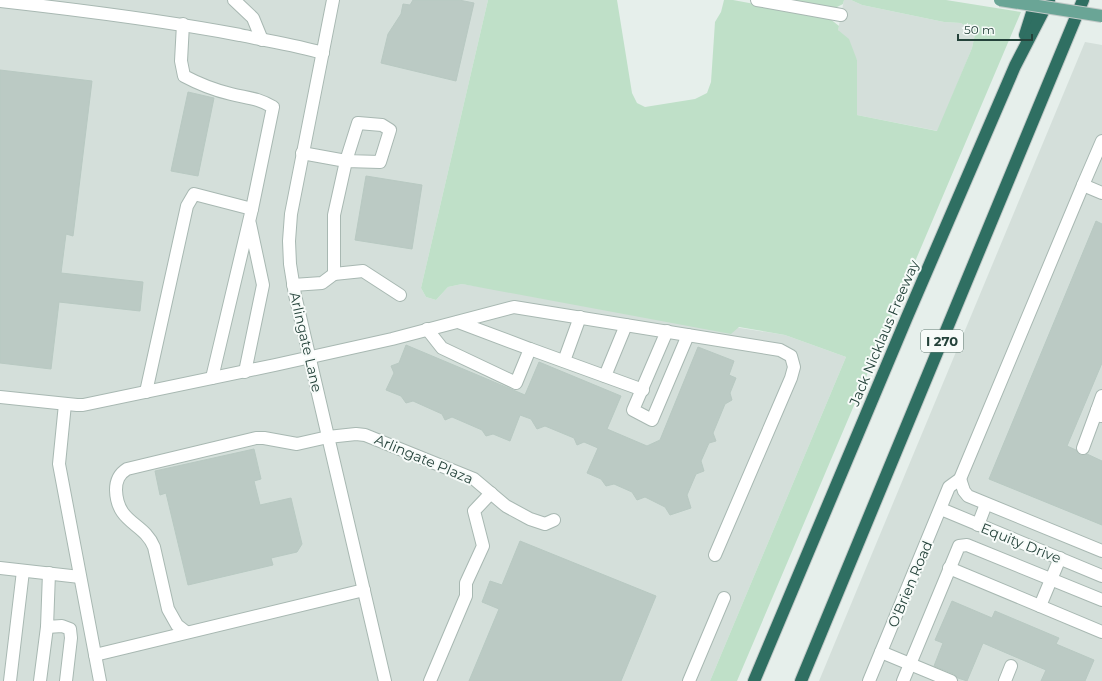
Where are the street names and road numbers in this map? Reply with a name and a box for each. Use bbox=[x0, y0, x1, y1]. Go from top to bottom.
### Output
street label: Jack Nicklaus Freeway bbox=[845, 257, 923, 410]
street label: Arlingate Lane bbox=[286, 290, 326, 394]
road number: I 270 bbox=[921, 330, 963, 352]
street label: Arlingate Plaza bbox=[372, 430, 476, 488]
street label: Equity Drive bbox=[978, 519, 1064, 567]
street label: O'Brien Road bbox=[884, 538, 936, 630]

